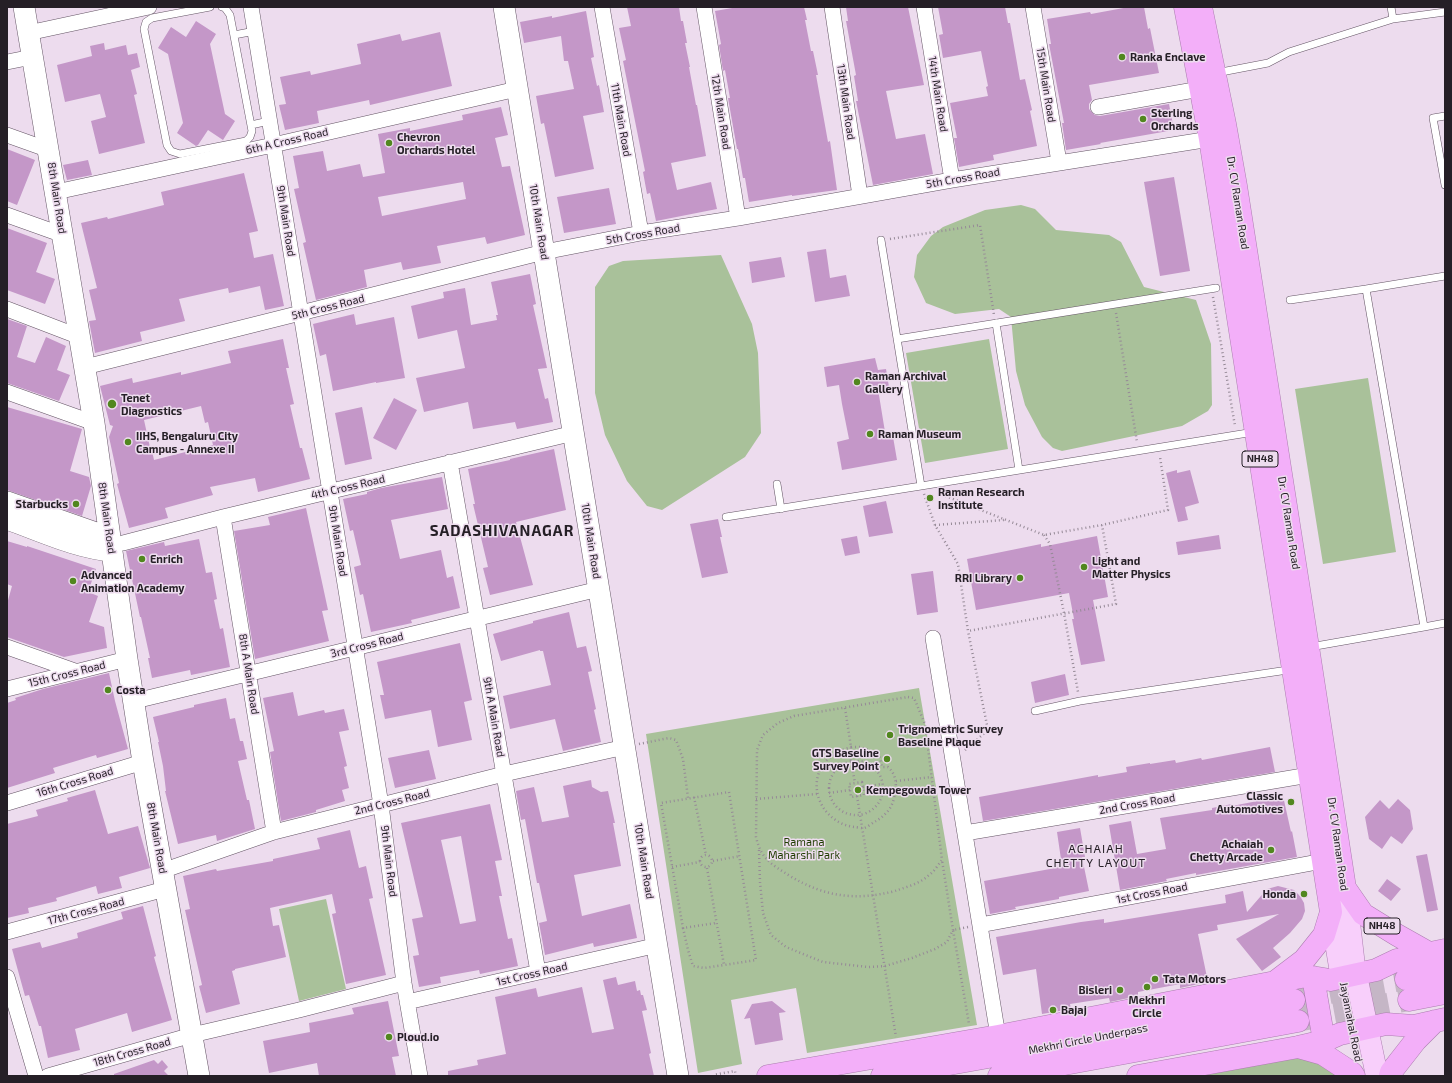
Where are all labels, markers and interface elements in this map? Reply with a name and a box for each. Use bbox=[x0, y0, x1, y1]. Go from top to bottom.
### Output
street label: 15th Main Road bbox=[1034, 46, 1058, 124]
place label: Ranka Enclave bbox=[1130, 50, 1206, 64]
marker: Ranka Enclave bbox=[1117, 52, 1127, 62]
street label: 14th Main Road bbox=[925, 55, 951, 133]
street label: 13th Main Road bbox=[834, 63, 858, 141]
street label: 12th Main Road bbox=[709, 73, 733, 151]
street label: 11th Main Road bbox=[608, 82, 634, 158]
place label: Sterling Orchards bbox=[1151, 106, 1199, 132]
marker: Sterling Orchards bbox=[1138, 114, 1148, 124]
street label: 6th A Cross Road bbox=[244, 125, 330, 157]
place label: Chevron Orchards Hotel bbox=[397, 130, 475, 156]
marker: Chevron Orchards Hotel bbox=[384, 138, 394, 148]
street label: Dr. CV Raman Road bbox=[1224, 155, 1252, 251]
street label: 8th Main Road bbox=[45, 161, 69, 235]
street label: 5th Cross Road bbox=[925, 165, 1001, 191]
street label: 10th Main Road bbox=[526, 183, 552, 261]
street label: 9th Main Road bbox=[274, 184, 298, 258]
street label: 5th Cross Road bbox=[605, 221, 681, 247]
street label: 5th Cross Road bbox=[290, 292, 366, 322]
place label: Raman Archival Gallery bbox=[865, 369, 946, 395]
marker: Raman Archival Gallery bbox=[852, 377, 862, 387]
place label: Tenet Diagnostics bbox=[121, 391, 182, 417]
marker: Tenet Diagnostics bbox=[106, 398, 118, 410]
place label: Raman Museum bbox=[878, 427, 961, 441]
place label: IIHS, Bengaluru City Campus - Annexe II bbox=[136, 429, 238, 455]
marker: Raman Museum bbox=[865, 429, 875, 439]
marker: IIHS, Bengaluru City Campus - Annexe II bbox=[123, 437, 133, 447]
road number: NH48 bbox=[1242, 451, 1278, 467]
street label: 4th Cross Road bbox=[310, 472, 386, 502]
street label: Dr. CV Raman Road bbox=[1275, 475, 1303, 571]
street label: 8th Main Road bbox=[95, 481, 119, 555]
place label: Raman Research Institute bbox=[938, 485, 1025, 511]
marker: Raman Research Institute bbox=[925, 493, 935, 503]
place label: Starbucks bbox=[15, 497, 68, 511]
marker: Starbucks bbox=[71, 499, 81, 509]
street label: 10th Main Road bbox=[578, 502, 604, 580]
street label: 9th Main Road bbox=[326, 504, 350, 578]
district label: SADASHIVANAGAR bbox=[430, 522, 574, 540]
place label: Enrich bbox=[150, 552, 183, 566]
marker: Enrich bbox=[137, 554, 147, 564]
place label: Light and Matter Physics bbox=[1092, 554, 1171, 580]
marker: Light and Matter Physics bbox=[1079, 562, 1089, 572]
place label: Advanced Animation Academy bbox=[81, 568, 185, 594]
place label: RRI Library bbox=[955, 571, 1012, 585]
marker: RRI Library bbox=[1015, 573, 1025, 583]
marker: Advanced Animation Academy bbox=[68, 576, 78, 586]
street label: 3rd Cross Road bbox=[329, 630, 405, 660]
street label: 8th A Main Road bbox=[236, 633, 262, 715]
street label: 15th Cross Road bbox=[27, 658, 107, 690]
street label: 9th A Main Road bbox=[480, 676, 508, 758]
place label: Costa bbox=[116, 683, 146, 697]
marker: Costa bbox=[103, 685, 113, 695]
place label: Trignometric Survey Baseline Plaque bbox=[898, 722, 1003, 748]
marker: Trignometric Survey Baseline Plaque bbox=[885, 730, 895, 740]
place label: GTS Baseline Survey Point bbox=[812, 746, 879, 772]
marker: GTS Baseline Survey Point bbox=[882, 754, 892, 764]
street label: 16th Cross Road bbox=[35, 764, 115, 800]
place label: Kempegowda Tower bbox=[866, 783, 971, 797]
marker: Kempegowda Tower bbox=[853, 785, 863, 795]
street label: 2nd Cross Road bbox=[353, 786, 431, 818]
place label: Classic Automotives bbox=[1216, 789, 1283, 815]
street label: 2nd Cross Road bbox=[1098, 791, 1176, 817]
street label: Dr. CV Raman Road bbox=[1325, 796, 1351, 892]
marker: Classic Automotives bbox=[1286, 797, 1296, 807]
street label: 8th Main Road bbox=[144, 801, 170, 875]
street label: 10th Main Road bbox=[631, 822, 657, 900]
street label: 9th Main Road bbox=[378, 825, 400, 897]
park label: Ramana Maharshi Park bbox=[768, 835, 840, 861]
place label: Achaiah Chetty Arcade bbox=[1190, 837, 1263, 863]
district label: ACHAIAH CHETTY LAYOUT bbox=[1046, 842, 1146, 870]
marker: Achaiah Chetty Arcade bbox=[1266, 845, 1276, 855]
street label: 1st Cross Road bbox=[1115, 880, 1189, 906]
place label: Honda bbox=[1262, 887, 1296, 901]
marker: Honda bbox=[1299, 889, 1309, 899]
street label: 17th Cross Road bbox=[46, 894, 126, 928]
road number: NH48 bbox=[1364, 918, 1400, 934]
street label: 1st Cross Road bbox=[495, 959, 569, 989]
place label: Tata Motors bbox=[1163, 972, 1226, 986]
marker: Tata Motors bbox=[1150, 974, 1160, 984]
street label: Jayamahal Road bbox=[1337, 981, 1365, 1063]
marker: Mekhri Circle bbox=[1142, 982, 1152, 992]
place label: Bisleri bbox=[1079, 983, 1112, 997]
marker: Bisleri bbox=[1115, 985, 1125, 995]
place label: Mekhri Circle bbox=[1129, 993, 1165, 1019]
place label: Bajaj bbox=[1061, 1003, 1087, 1017]
marker: Bajaj bbox=[1048, 1005, 1058, 1015]
street label: Mekhri Circle Underpass bbox=[1027, 1021, 1149, 1057]
place label: Ploud.io bbox=[397, 1030, 439, 1044]
marker: Ploud.io bbox=[384, 1032, 394, 1042]
street label: 18th Cross Road bbox=[92, 1035, 172, 1069]

